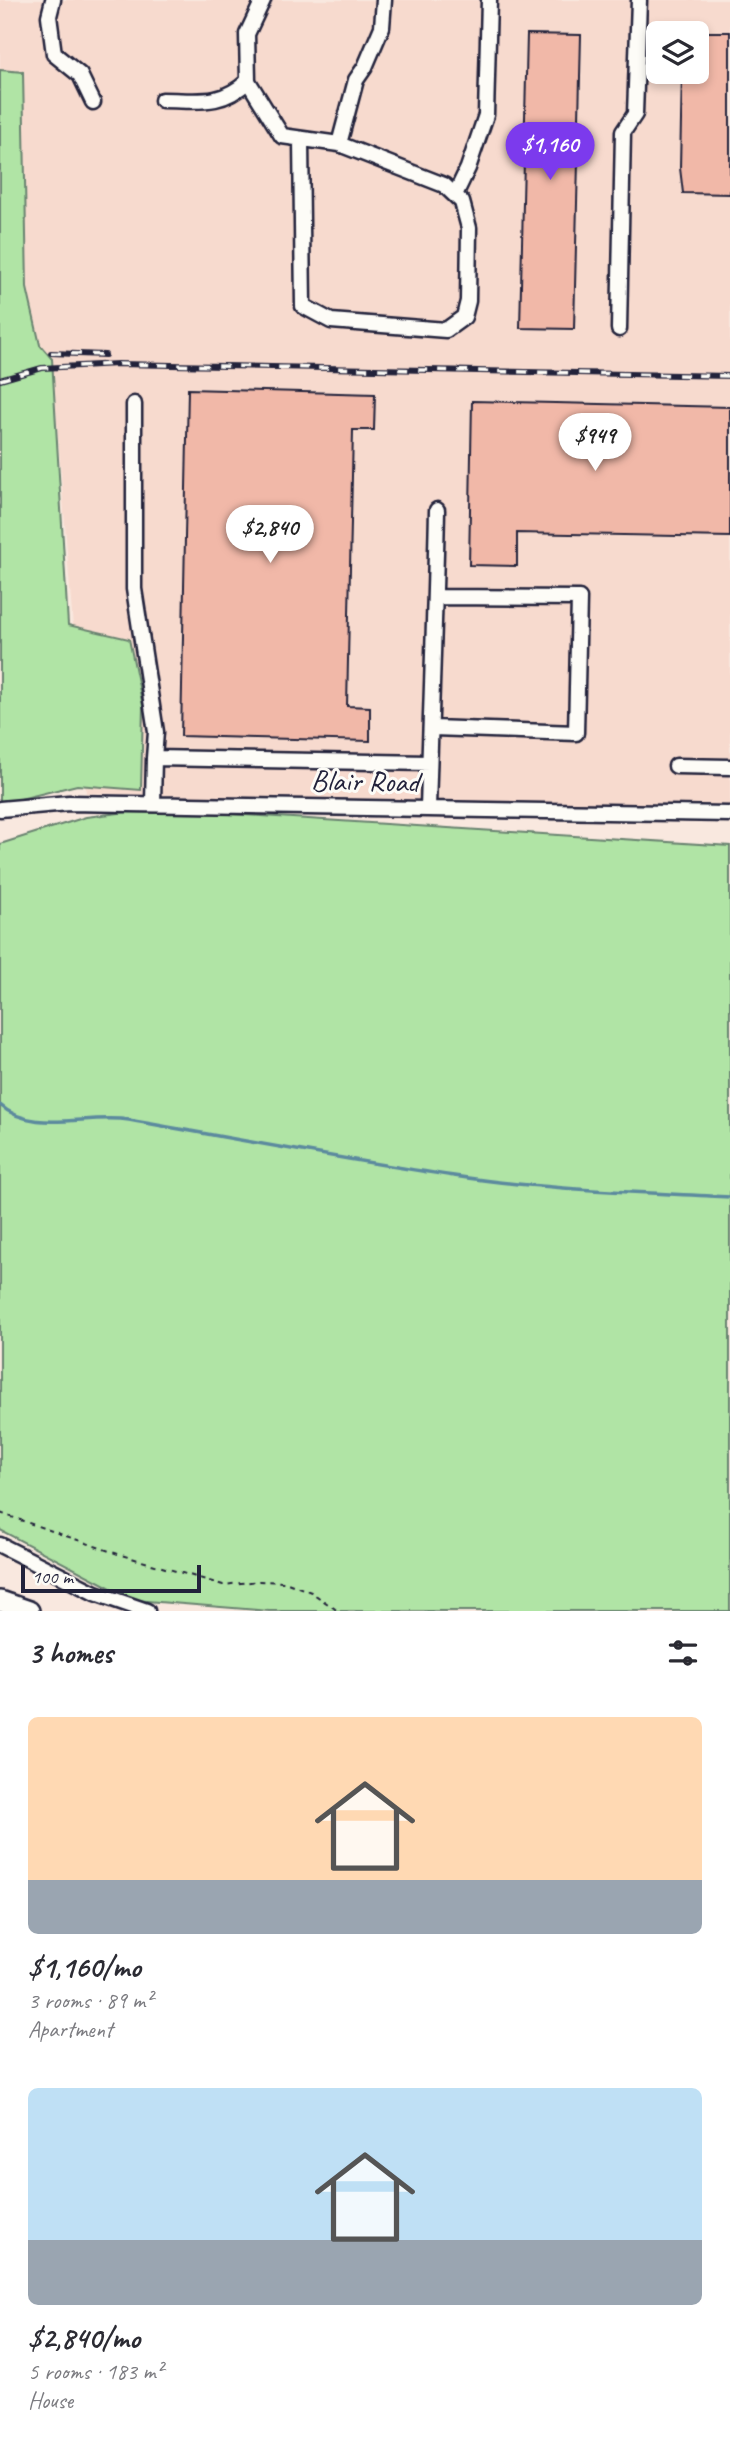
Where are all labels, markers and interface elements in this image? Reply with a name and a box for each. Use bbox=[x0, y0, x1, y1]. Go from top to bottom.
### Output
map controls bbox=[646, 21, 709, 84]
button: layers bbox=[646, 21, 709, 84]
pin: $1,160 bbox=[493, 122, 607, 182]
text: $1,160 bbox=[522, 130, 578, 159]
pin: $949 bbox=[554, 414, 636, 473]
text: $949 bbox=[575, 421, 615, 450]
pin: $2,840 bbox=[213, 505, 327, 565]
text: $2,840 bbox=[242, 513, 298, 542]
street label: Blair Road bbox=[311, 761, 424, 801]
scale bar bbox=[21, 1562, 201, 1594]
text: 100 m bbox=[32, 1565, 73, 1589]
text: 3 homes bbox=[28, 1634, 113, 1672]
icon: filters bbox=[664, 1634, 702, 1672]
icon: home bbox=[302, 1763, 428, 1889]
text: $1,160/mo bbox=[28, 1948, 141, 1986]
text: 3 rooms · 89 m² bbox=[28, 1986, 152, 2015]
text: Apartment bbox=[28, 2015, 113, 2044]
icon: home bbox=[302, 2134, 428, 2260]
text: $2,840/mo bbox=[28, 2319, 140, 2357]
text: 5 rooms · 183 m² bbox=[28, 2357, 163, 2386]
text: House bbox=[28, 2386, 73, 2415]

